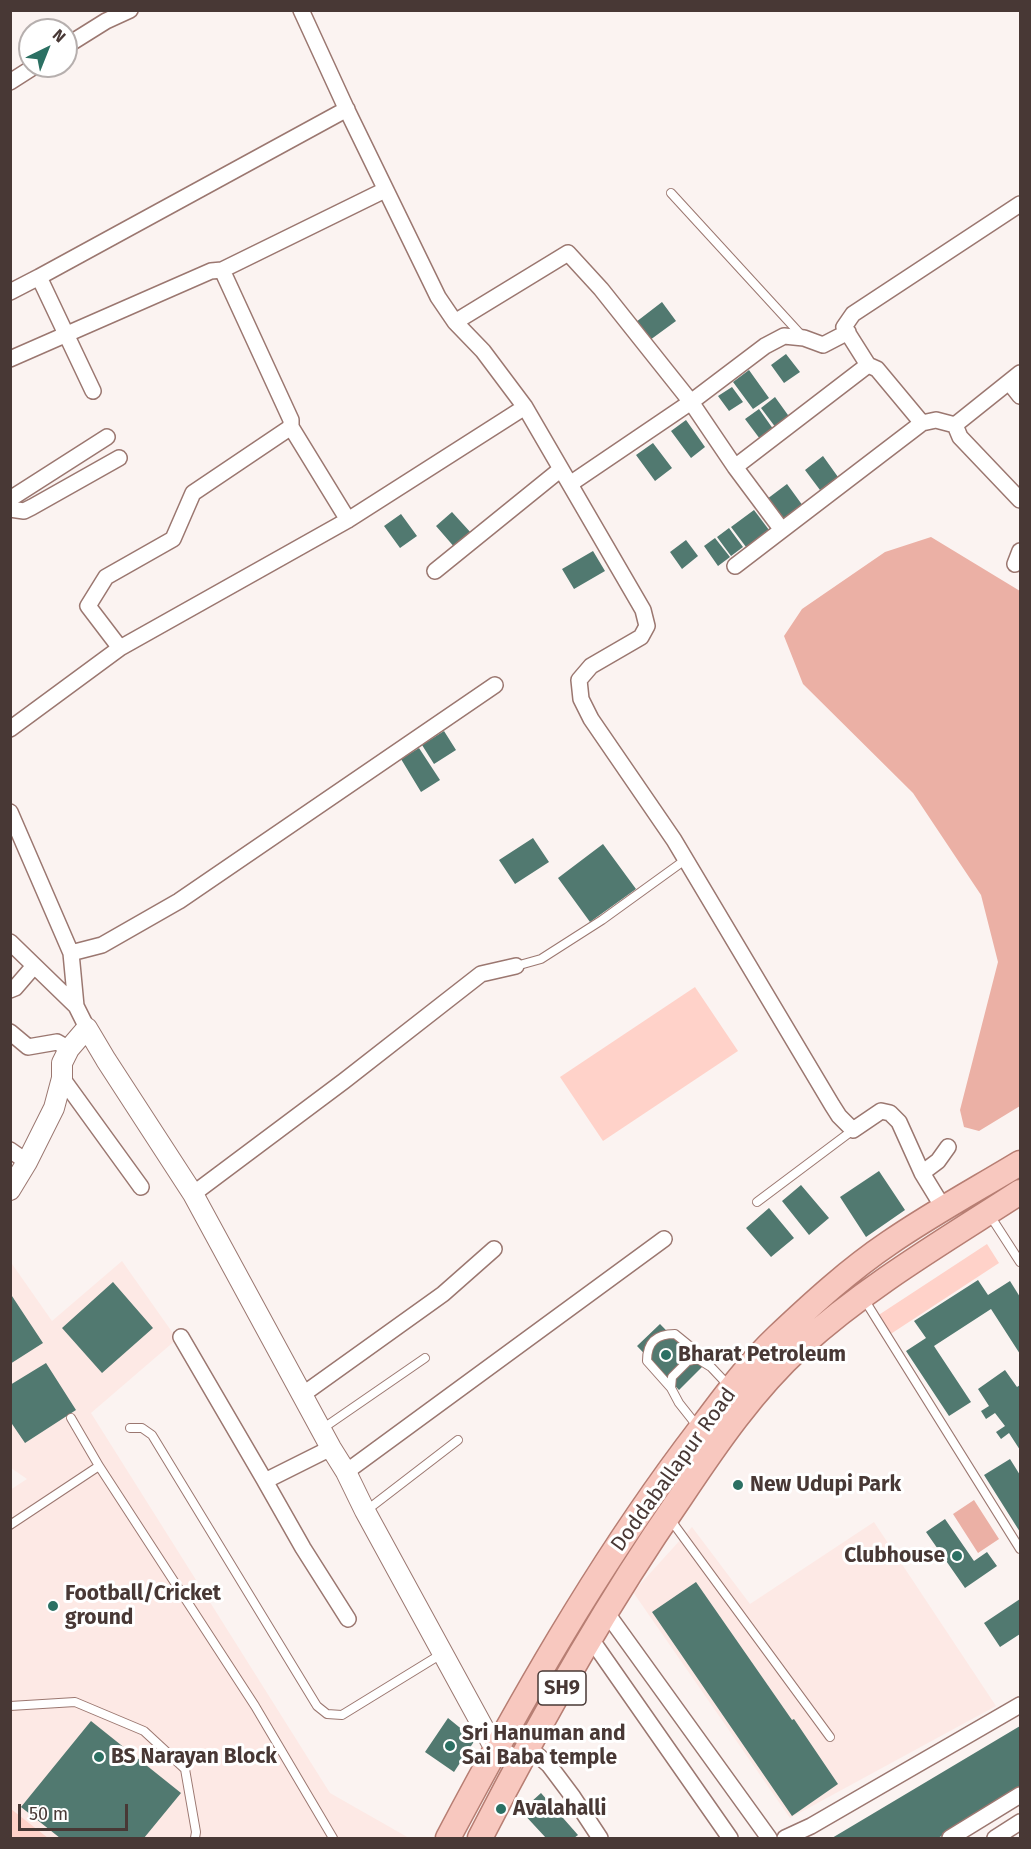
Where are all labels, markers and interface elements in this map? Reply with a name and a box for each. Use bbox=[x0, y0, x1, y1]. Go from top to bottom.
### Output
north arrow bbox=[18, 18, 78, 78]
text: N bbox=[49, 25, 70, 46]
place label: Bharat Petroleum bbox=[678, 1342, 846, 1368]
marker: Bharat Petroleum bbox=[659, 1348, 673, 1362]
street label: Doddaballapur Road bbox=[606, 1383, 742, 1557]
place label: New Udupi Park bbox=[750, 1472, 901, 1498]
marker: New Udupi Park bbox=[731, 1478, 745, 1492]
place label: Clubhouse bbox=[844, 1543, 945, 1569]
marker: Clubhouse bbox=[950, 1549, 964, 1563]
place label: Football/Cricket ground bbox=[65, 1581, 221, 1631]
marker: Football/Cricket ground bbox=[46, 1599, 60, 1613]
road number: SH9 bbox=[538, 1671, 586, 1705]
place label: Sri Hanuman and Sai Baba temple bbox=[462, 1721, 626, 1771]
marker: Sri Hanuman and Sai Baba temple bbox=[443, 1739, 457, 1753]
place label: BS Narayan Block bbox=[111, 1744, 277, 1770]
marker: BS Narayan Block bbox=[92, 1750, 106, 1764]
scale bar bbox=[21, 1792, 130, 1830]
place label: Avalahalli bbox=[513, 1796, 606, 1822]
marker: Avalahalli bbox=[494, 1802, 508, 1816]
text: 50 m bbox=[29, 1803, 68, 1825]

